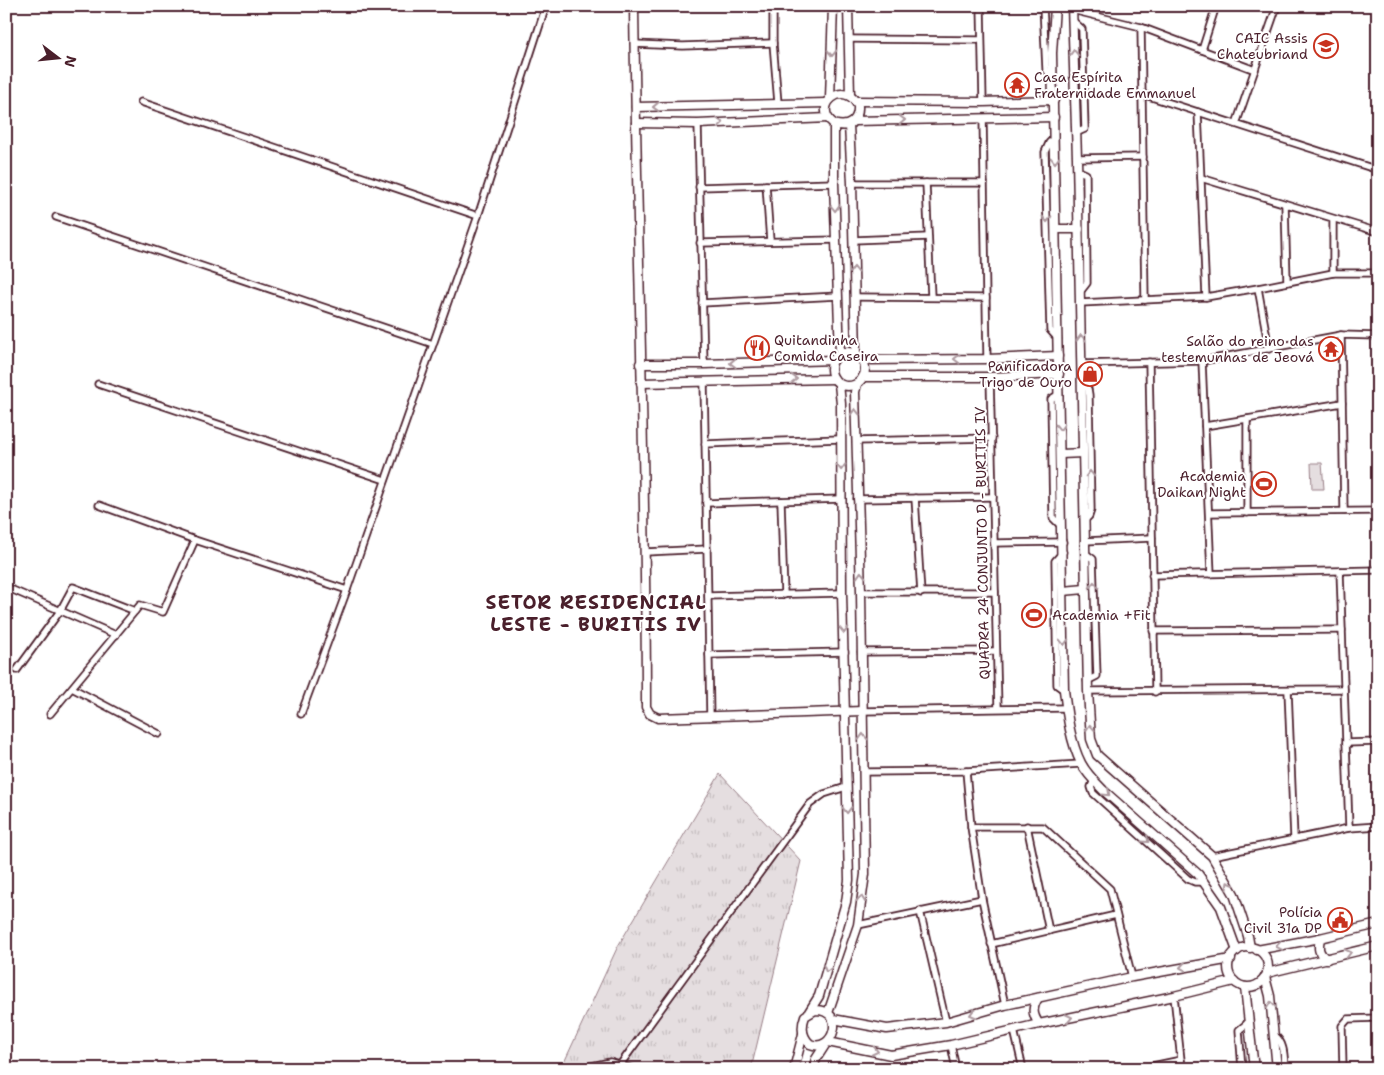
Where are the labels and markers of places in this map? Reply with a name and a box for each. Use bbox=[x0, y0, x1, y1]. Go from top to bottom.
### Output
place label: CAIC Assis Chateubriand bbox=[1217, 29, 1308, 63]
school or university icon: CAIC Assis Chateubriand bbox=[1313, 33, 1339, 59]
place label: Casa Espírita Fraternidade Emmanuel bbox=[1034, 68, 1196, 102]
temple icon: Casa Espírita Fraternidade Emmanuel bbox=[1004, 72, 1030, 98]
place label: Quitandinha Comida Caseira bbox=[774, 331, 879, 365]
place label: Salão do reino das testemunhas de Jeová bbox=[1161, 332, 1314, 366]
restaurant icon: Quitandinha Comida Caseira bbox=[744, 335, 770, 361]
temple icon: Salão do reino das testemunhas de Jeová bbox=[1318, 336, 1344, 362]
place label: Panificadora Trigo de Ouro bbox=[979, 357, 1072, 391]
shop icon: Panificadora Trigo de Ouro bbox=[1077, 361, 1103, 387]
place label: Academia Daikan Night bbox=[1157, 467, 1246, 501]
sports icon: Academia Daikan Night bbox=[1251, 471, 1277, 497]
sports icon: Academia +Fit bbox=[1021, 602, 1047, 628]
place label: Academia +Fit bbox=[1052, 606, 1151, 624]
place label: Polícia Civil 31a DP bbox=[1244, 903, 1322, 937]
public building icon: Polícia Civil 31a DP bbox=[1327, 907, 1353, 933]

